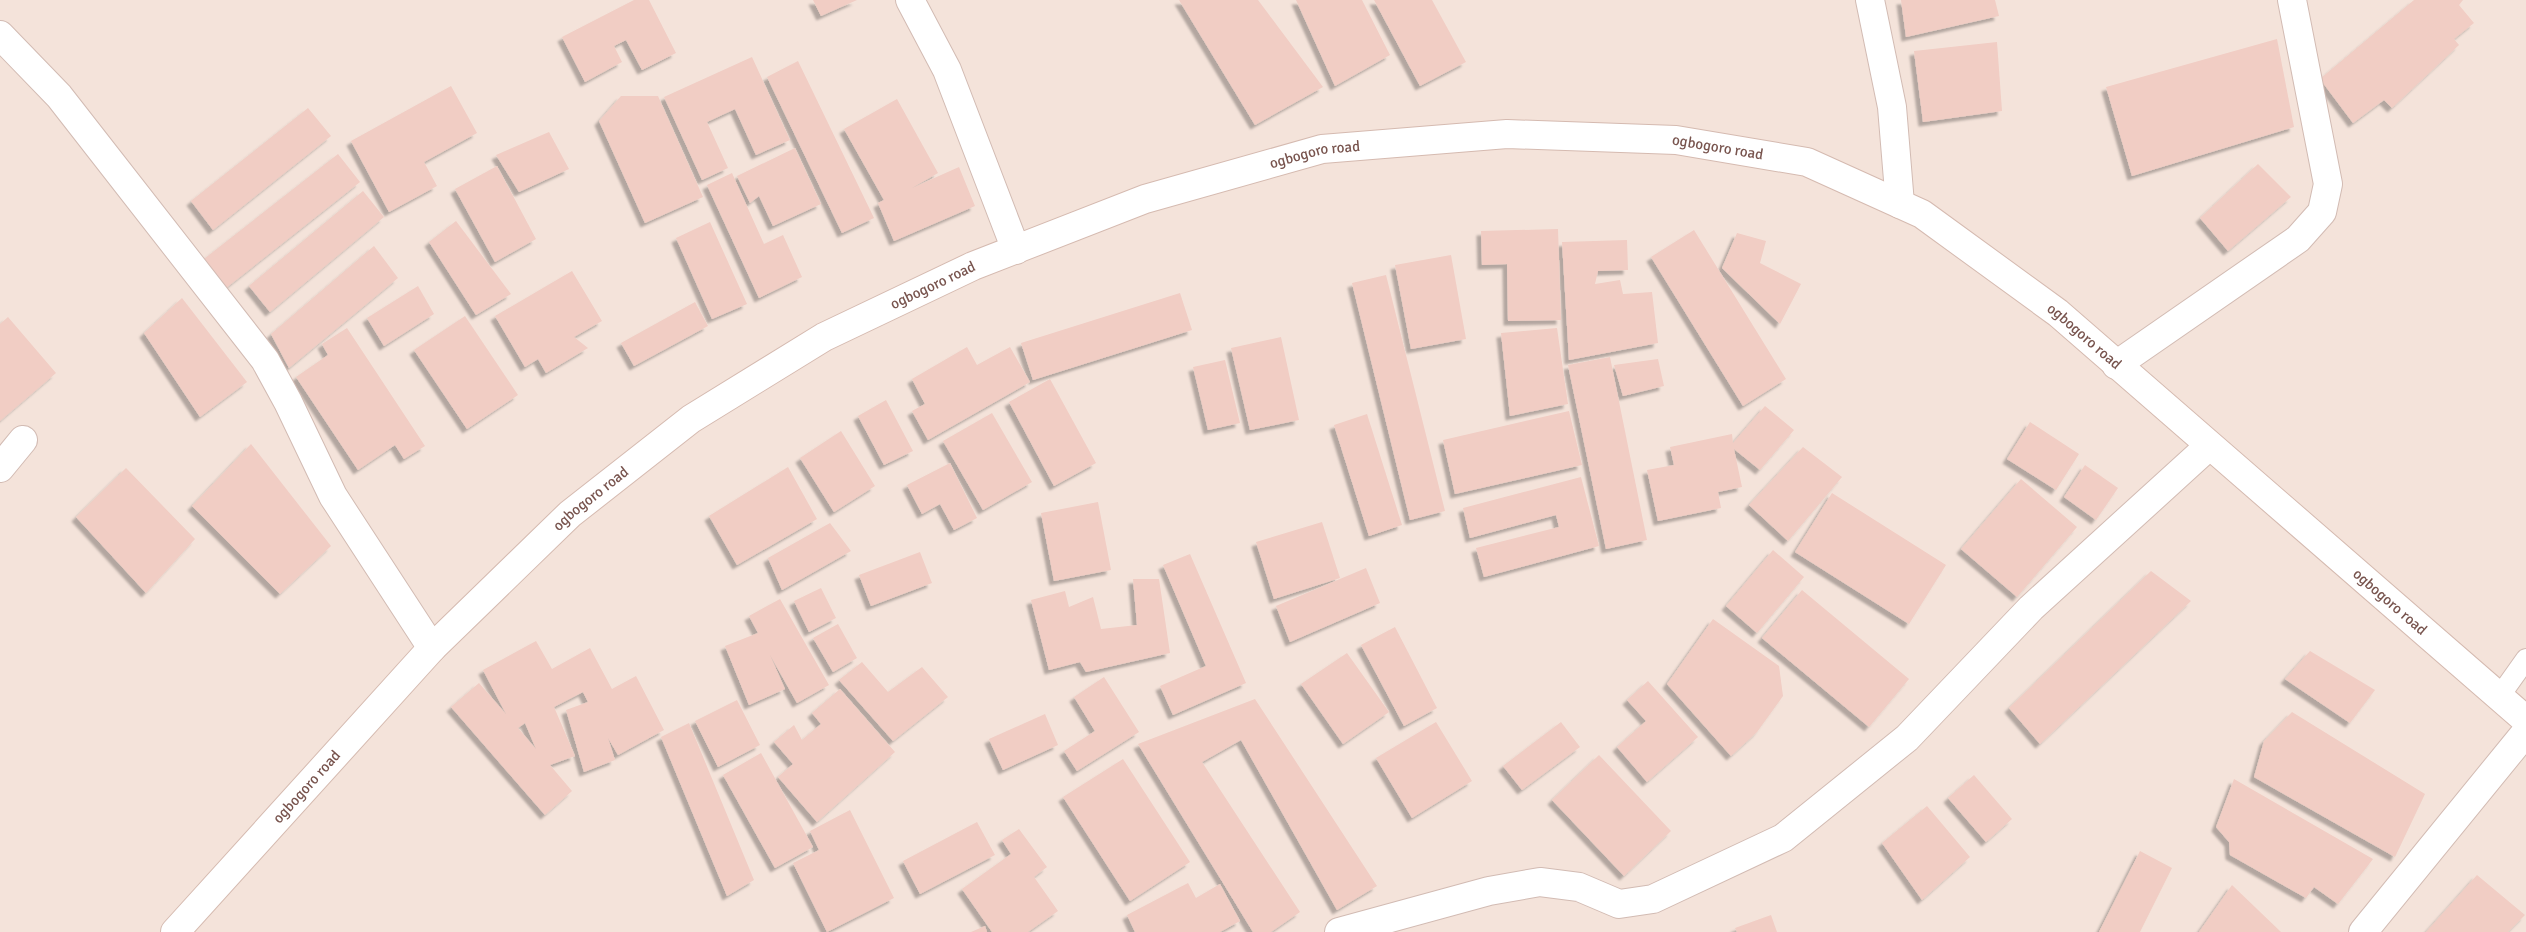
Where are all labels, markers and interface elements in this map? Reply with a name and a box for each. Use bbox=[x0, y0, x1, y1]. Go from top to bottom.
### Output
street label: ogbogoro road bbox=[1671, 130, 1765, 164]
street label: ogbogoro road bbox=[1267, 137, 1361, 172]
street label: ogbogoro road bbox=[887, 257, 978, 313]
street label: ogbogoro road bbox=[2044, 299, 2125, 373]
street label: ogbogoro road bbox=[549, 463, 632, 535]
street label: ogbogoro road bbox=[2349, 565, 2431, 639]
street label: ogbogoro road bbox=[269, 746, 344, 827]

